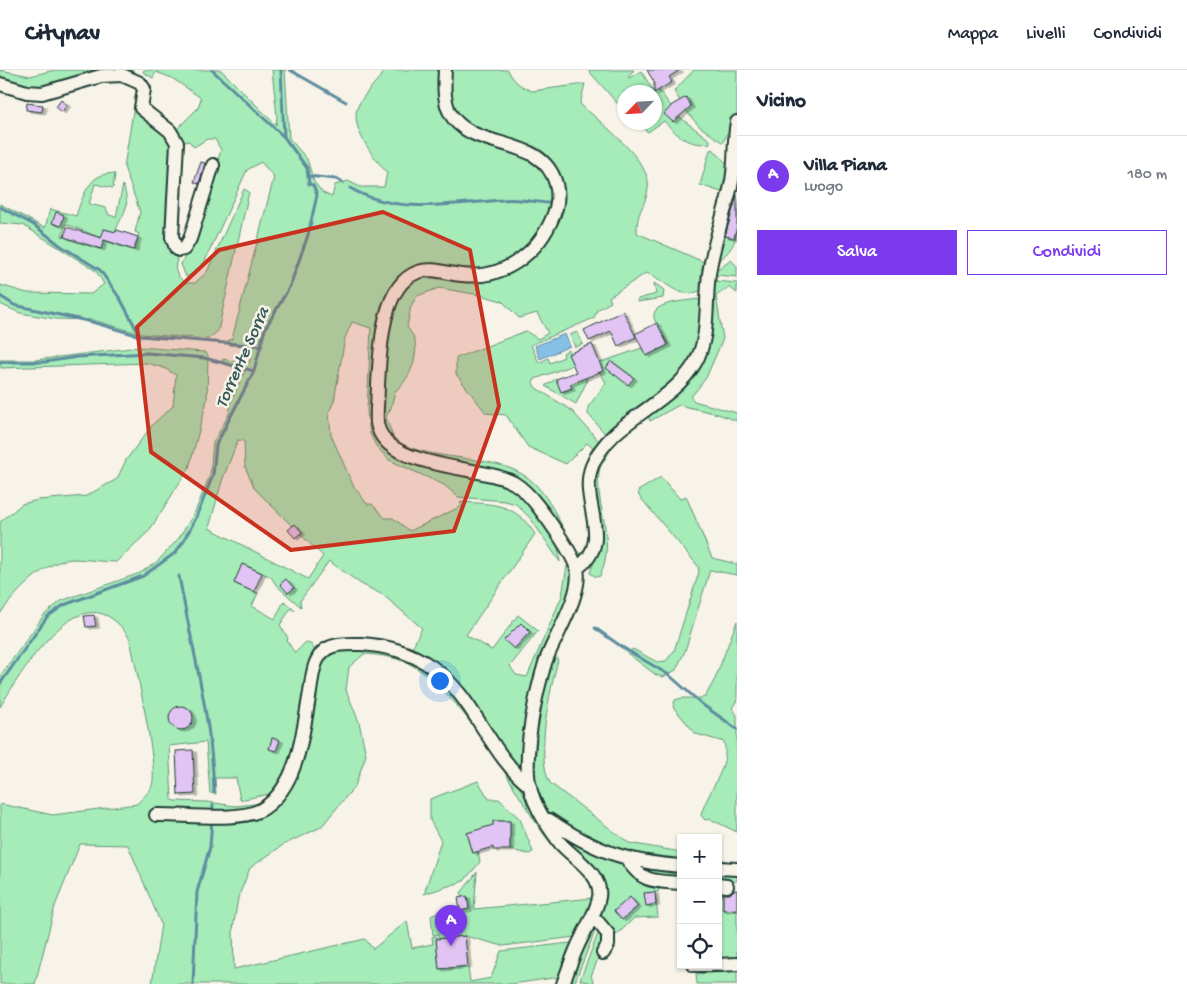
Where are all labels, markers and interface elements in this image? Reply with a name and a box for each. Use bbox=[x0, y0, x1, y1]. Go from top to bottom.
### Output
text: Citynav bbox=[25, 20, 100, 49]
text: Mappa bbox=[948, 24, 998, 45]
text: Livelli bbox=[1026, 24, 1066, 45]
text: Condividi bbox=[1094, 24, 1162, 45]
north arrow bbox=[617, 85, 662, 130]
text: Vicino bbox=[757, 90, 806, 115]
text: Villa Piana bbox=[804, 155, 887, 178]
text: A bbox=[768, 166, 778, 185]
text: 180 m bbox=[1128, 166, 1167, 185]
text: Luogo bbox=[804, 178, 843, 197]
button: Salva bbox=[757, 230, 957, 275]
button: Condividi bbox=[967, 230, 1167, 275]
water label: Torrente Sorra bbox=[212, 303, 275, 412]
your location bbox=[427, 668, 453, 694]
map controls bbox=[677, 834, 722, 969]
button: + bbox=[677, 834, 722, 879]
button: − bbox=[677, 879, 722, 924]
pin: A bbox=[435, 905, 467, 946]
button: locate bbox=[677, 924, 722, 969]

